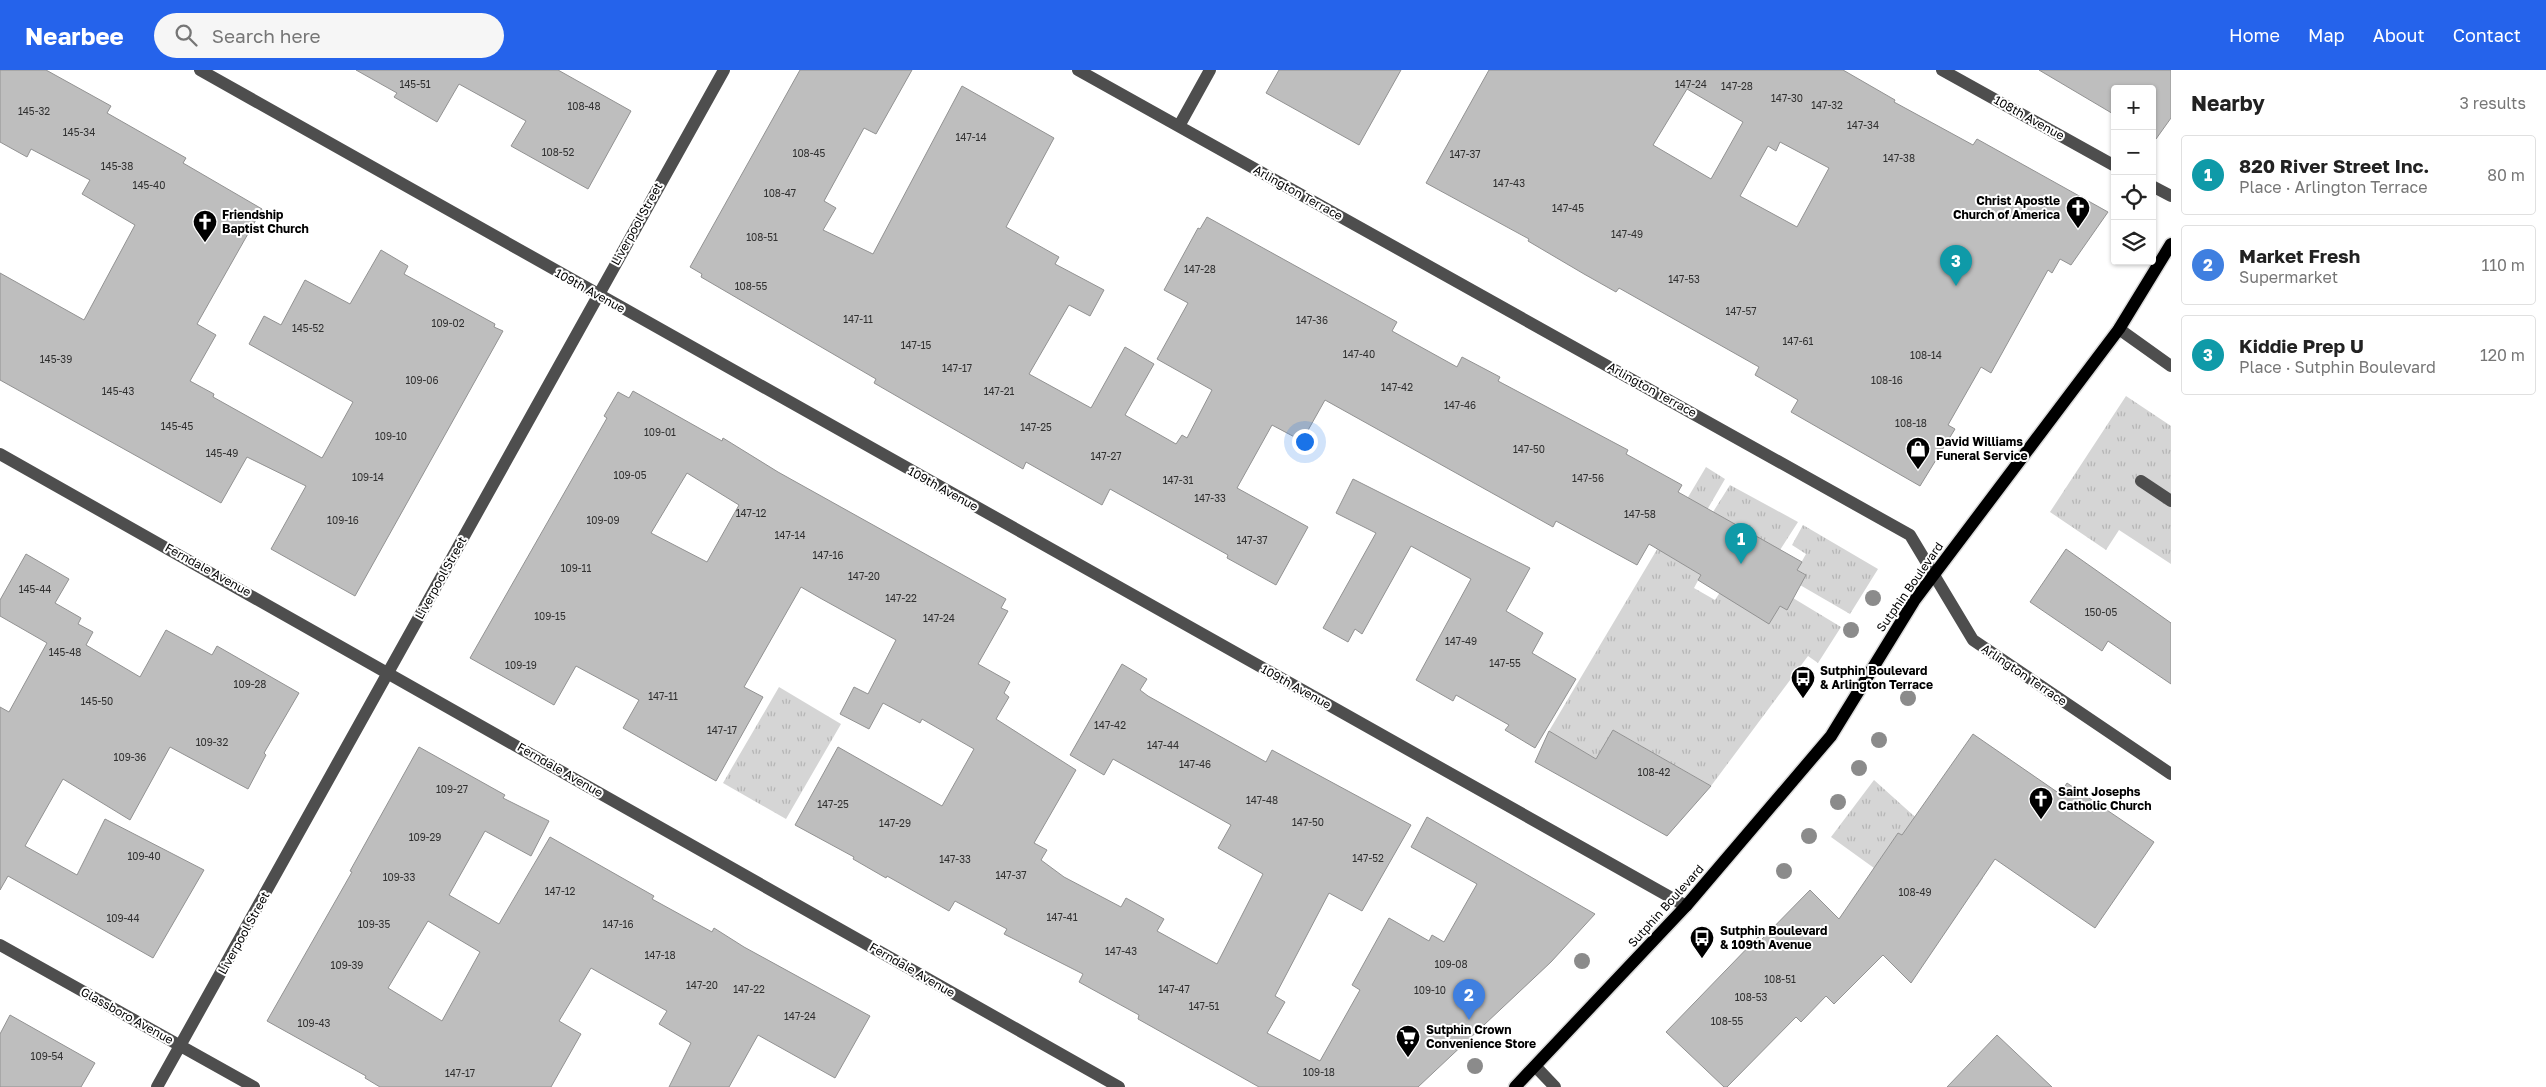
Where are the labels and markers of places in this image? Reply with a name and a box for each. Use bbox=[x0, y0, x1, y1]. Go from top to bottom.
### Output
place label: Christ Apostle Church of America bbox=[1953, 193, 2060, 222]
church icon: Christ Apostle Church of America bbox=[2065, 195, 2091, 229]
place label: Friendship Baptist Church bbox=[222, 207, 309, 236]
church icon: Friendship Baptist Church bbox=[192, 209, 218, 243]
pin: 3 bbox=[1940, 245, 1972, 286]
place label: David Williams Funeral Service bbox=[1936, 434, 2028, 463]
shop icon: David Williams Funeral Service bbox=[1905, 436, 1931, 470]
pin: 1 bbox=[1725, 523, 1757, 564]
place label: Sutphin Boulevard & Arlington Terrace bbox=[1820, 663, 1933, 692]
bus stop icon: Sutphin Boulevard & Arlington Terrace bbox=[1790, 665, 1816, 699]
place label: Saint Josephs Catholic Church bbox=[2058, 784, 2152, 813]
church icon: Saint Josephs Catholic Church bbox=[2028, 786, 2054, 820]
place label: Sutphin Boulevard & 109th Avenue bbox=[1720, 923, 1827, 952]
bus stop icon: Sutphin Boulevard & 109th Avenue bbox=[1689, 925, 1715, 959]
pin: 2 bbox=[1453, 979, 1485, 1020]
place label: Sutphin Crown Convenience Store bbox=[1426, 1022, 1536, 1051]
supermarket icon: Sutphin Crown Convenience Store bbox=[1395, 1024, 1421, 1058]

